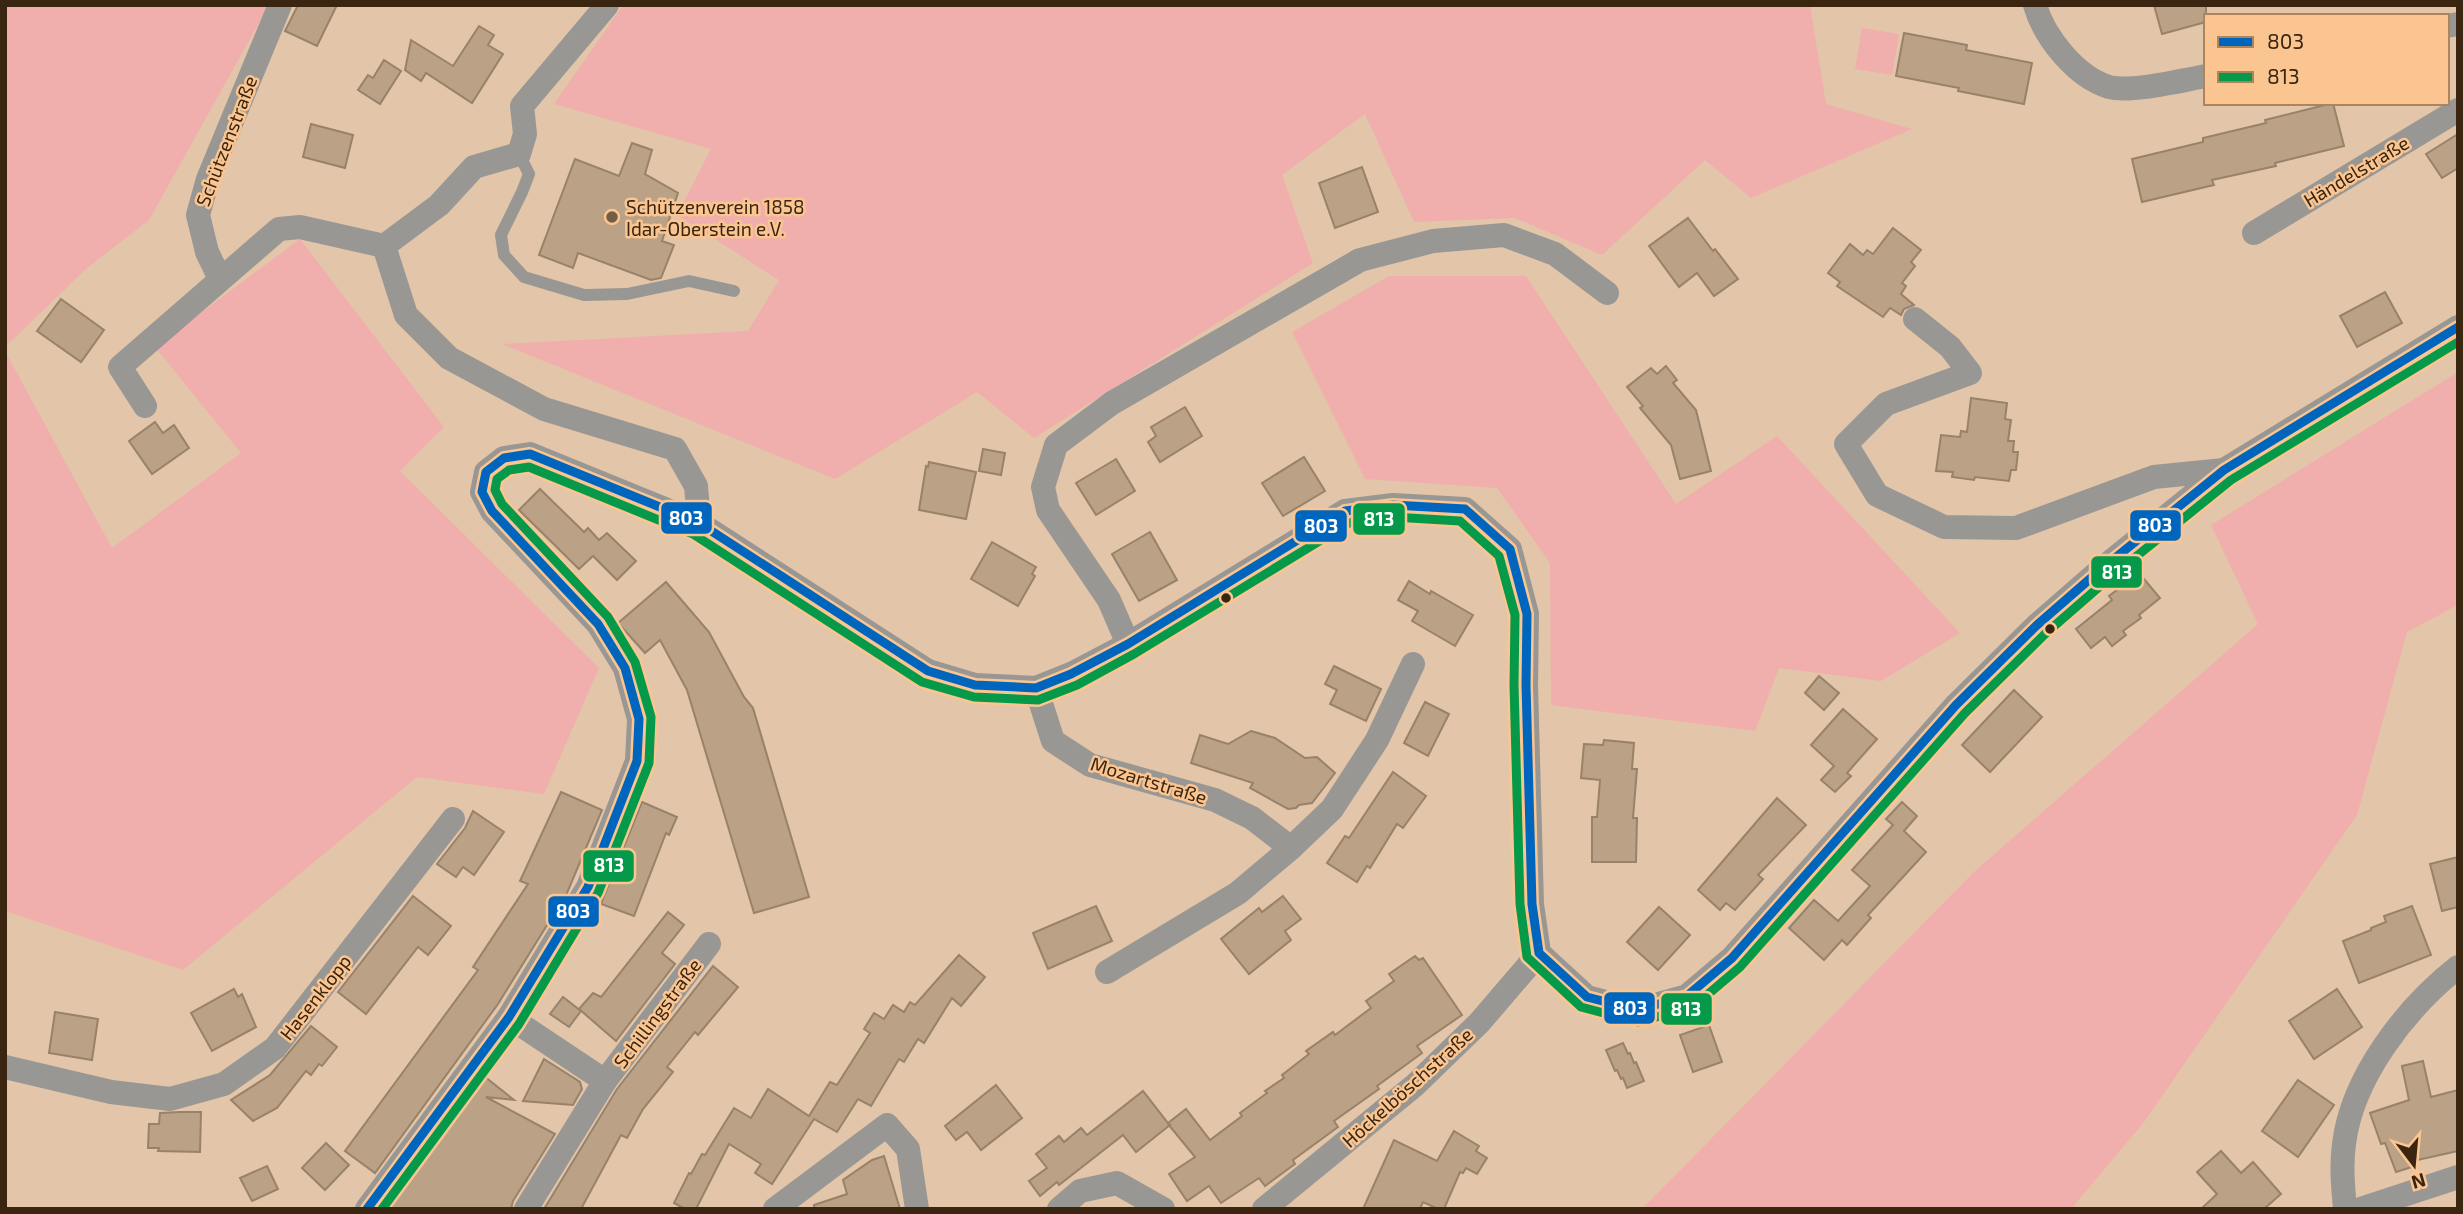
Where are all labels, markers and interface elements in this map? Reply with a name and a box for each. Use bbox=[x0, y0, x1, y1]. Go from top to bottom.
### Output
legend bbox=[2204, 14, 2449, 105]
text: 803 bbox=[2267, 28, 2304, 53]
text: 813 bbox=[2267, 63, 2300, 88]
street label: Schützenstraße bbox=[191, 72, 261, 210]
street label: Händelstraße bbox=[2299, 131, 2413, 211]
place label: Schützenverein 1858 Idar-Oberstein e.V. bbox=[626, 195, 805, 240]
marker: Schützenverein 1858 Idar-Oberstein e.V. bbox=[604, 209, 620, 225]
line badge: 803 bbox=[660, 501, 713, 535]
line badge: 813 bbox=[1352, 502, 1406, 536]
text: 803 bbox=[669, 506, 703, 529]
text: 813 bbox=[1364, 507, 1394, 530]
line badge: 803 bbox=[1294, 509, 1348, 543]
line badge: 803 bbox=[2129, 509, 2182, 542]
text: 803 bbox=[2138, 513, 2172, 536]
text: 803 bbox=[1304, 514, 1338, 537]
line badge: 813 bbox=[2090, 555, 2143, 589]
text: 813 bbox=[2102, 560, 2132, 583]
unlabelled marker bbox=[1219, 591, 1233, 605]
unlabelled marker bbox=[2043, 622, 2057, 636]
street label: Mozartstraße bbox=[1088, 751, 1210, 809]
line badge: 813 bbox=[582, 849, 635, 883]
text: 813 bbox=[594, 853, 624, 876]
line badge: 803 bbox=[547, 895, 600, 928]
text: 803 bbox=[556, 899, 590, 922]
street label: Hasenklopp bbox=[274, 950, 356, 1044]
street label: Schillingstraße bbox=[608, 954, 706, 1072]
line badge: 803 bbox=[1603, 991, 1656, 1025]
line badge: 813 bbox=[1660, 992, 1713, 1026]
text: 803 bbox=[1613, 996, 1647, 1019]
text: 813 bbox=[1671, 997, 1701, 1020]
street label: Höckelböschstraße bbox=[1337, 1022, 1477, 1152]
north arrow bbox=[2379, 1130, 2449, 1200]
text: N bbox=[2409, 1169, 2429, 1195]

